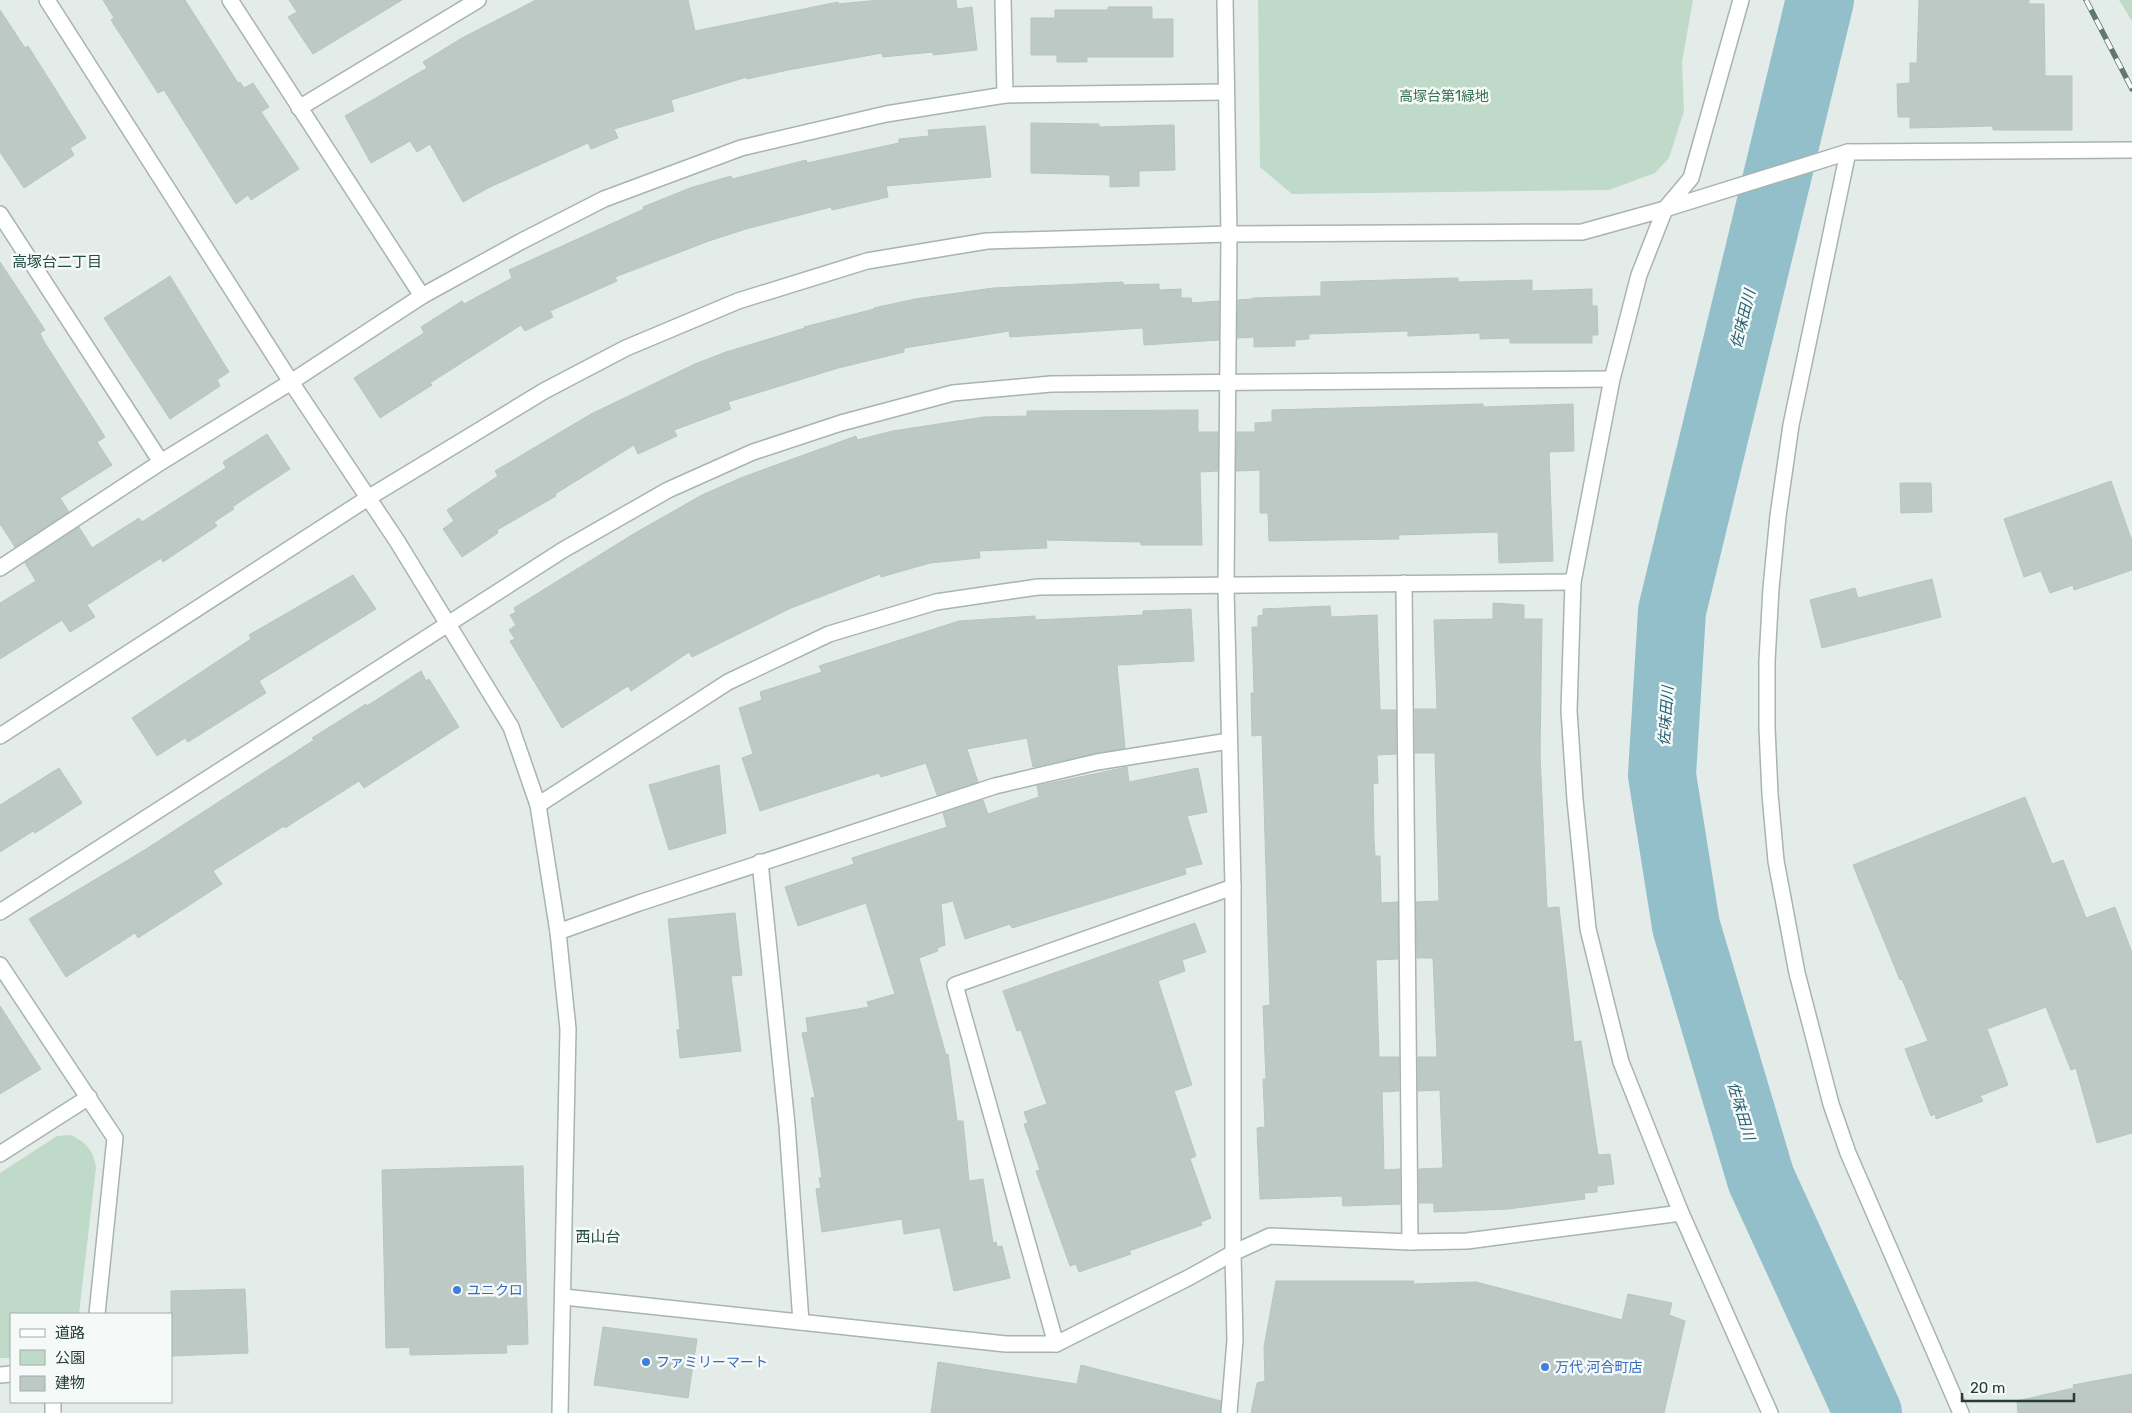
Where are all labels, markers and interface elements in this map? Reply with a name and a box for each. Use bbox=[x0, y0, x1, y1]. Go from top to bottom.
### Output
park label: 高塚台第1緑地 bbox=[1399, 88, 1489, 105]
district label: 高塚台二丁目 bbox=[12, 253, 102, 271]
water label: 佐味田川 bbox=[1727, 286, 1759, 350]
water label: 佐味田川 bbox=[1655, 683, 1677, 747]
water label: 佐味田川 bbox=[1724, 1080, 1759, 1144]
district label: 西山台 bbox=[575, 1228, 621, 1246]
place label: ユニクロ bbox=[467, 1282, 523, 1299]
marker: ユニクロ bbox=[451, 1284, 463, 1296]
legend bbox=[10, 1313, 172, 1403]
text: 道路 bbox=[55, 1324, 85, 1342]
text: 公園 bbox=[55, 1349, 85, 1367]
place label: ファミリーマート bbox=[656, 1354, 768, 1371]
marker: ファミリーマート bbox=[640, 1356, 652, 1368]
place label: 万代 河合町店 bbox=[1555, 1359, 1642, 1376]
marker: 万代 河合町店 bbox=[1539, 1361, 1551, 1373]
scale bar bbox=[1962, 1370, 2074, 1402]
text: 建物 bbox=[55, 1374, 85, 1392]
text: 20 m bbox=[1970, 1379, 2005, 1397]

